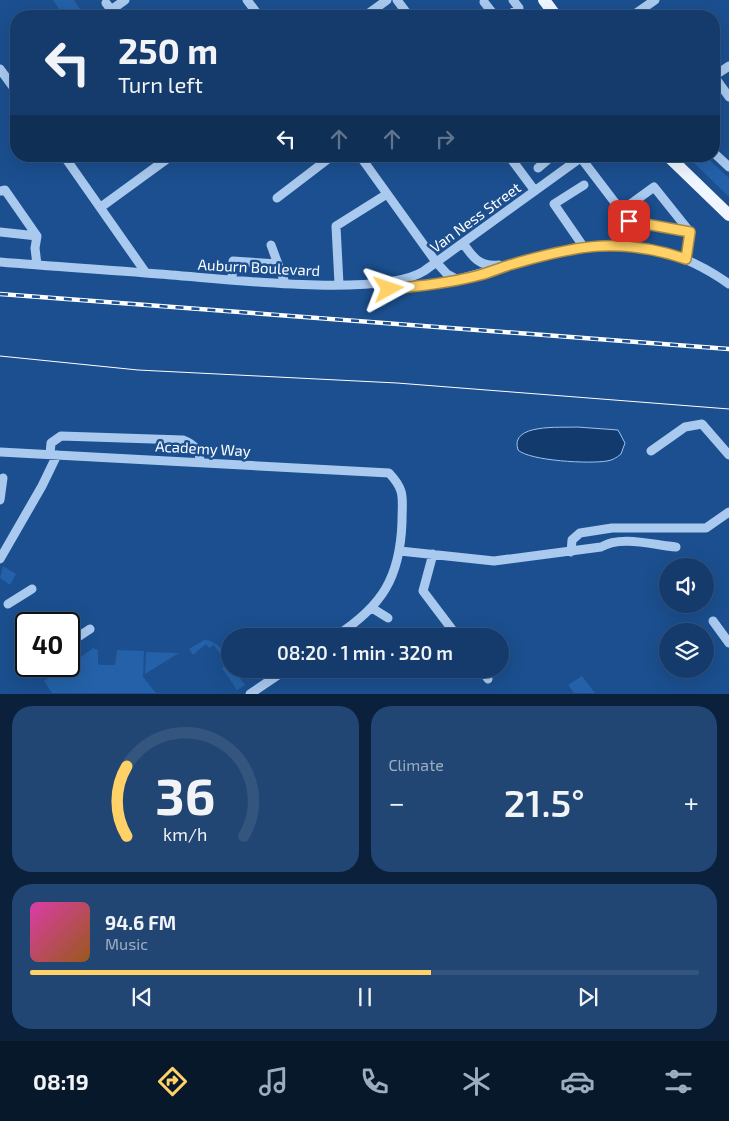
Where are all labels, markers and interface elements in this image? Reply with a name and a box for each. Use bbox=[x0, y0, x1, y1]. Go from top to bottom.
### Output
text: 250 m bbox=[118, 29, 218, 71]
icon: left bbox=[35, 30, 100, 95]
text: Turn left bbox=[118, 71, 203, 97]
icon: left bbox=[272, 125, 300, 153]
icon: ahead bbox=[325, 125, 353, 153]
icon: ahead bbox=[378, 125, 406, 153]
icon: right bbox=[431, 125, 459, 153]
street label: Van Ness Street bbox=[426, 178, 524, 256]
pin bbox=[608, 200, 650, 242]
icon: arrive bbox=[615, 207, 643, 235]
street label: Auburn Boulevard bbox=[197, 255, 321, 279]
position arrow bbox=[362, 262, 414, 314]
street label: Academy Way bbox=[155, 437, 251, 459]
map controls bbox=[659, 558, 714, 678]
button: sound bbox=[659, 558, 714, 613]
speed limit sign: 40 bbox=[15, 612, 80, 677]
button: layers bbox=[659, 623, 714, 678]
text: 08:20 · 1 min · 320 m bbox=[277, 641, 453, 664]
text: Climate bbox=[389, 755, 444, 774]
text: 36 bbox=[155, 763, 215, 825]
text: 21.5° bbox=[504, 779, 585, 825]
text: − bbox=[389, 785, 405, 819]
text: + bbox=[684, 785, 699, 819]
text: km/h bbox=[163, 823, 207, 845]
text: 94.6 FM bbox=[105, 911, 176, 934]
text: Music bbox=[105, 934, 148, 953]
icon: previous bbox=[128, 983, 156, 1011]
icon: pause bbox=[351, 983, 379, 1011]
icon: next bbox=[574, 983, 602, 1011]
icon: directions bbox=[155, 1064, 190, 1099]
icon: music bbox=[256, 1064, 291, 1099]
icon: phone bbox=[357, 1064, 392, 1099]
icon: climate bbox=[459, 1064, 494, 1099]
icon: car bbox=[560, 1064, 595, 1099]
icon: filters bbox=[661, 1064, 696, 1099]
text: 08:19 bbox=[33, 1068, 89, 1094]

